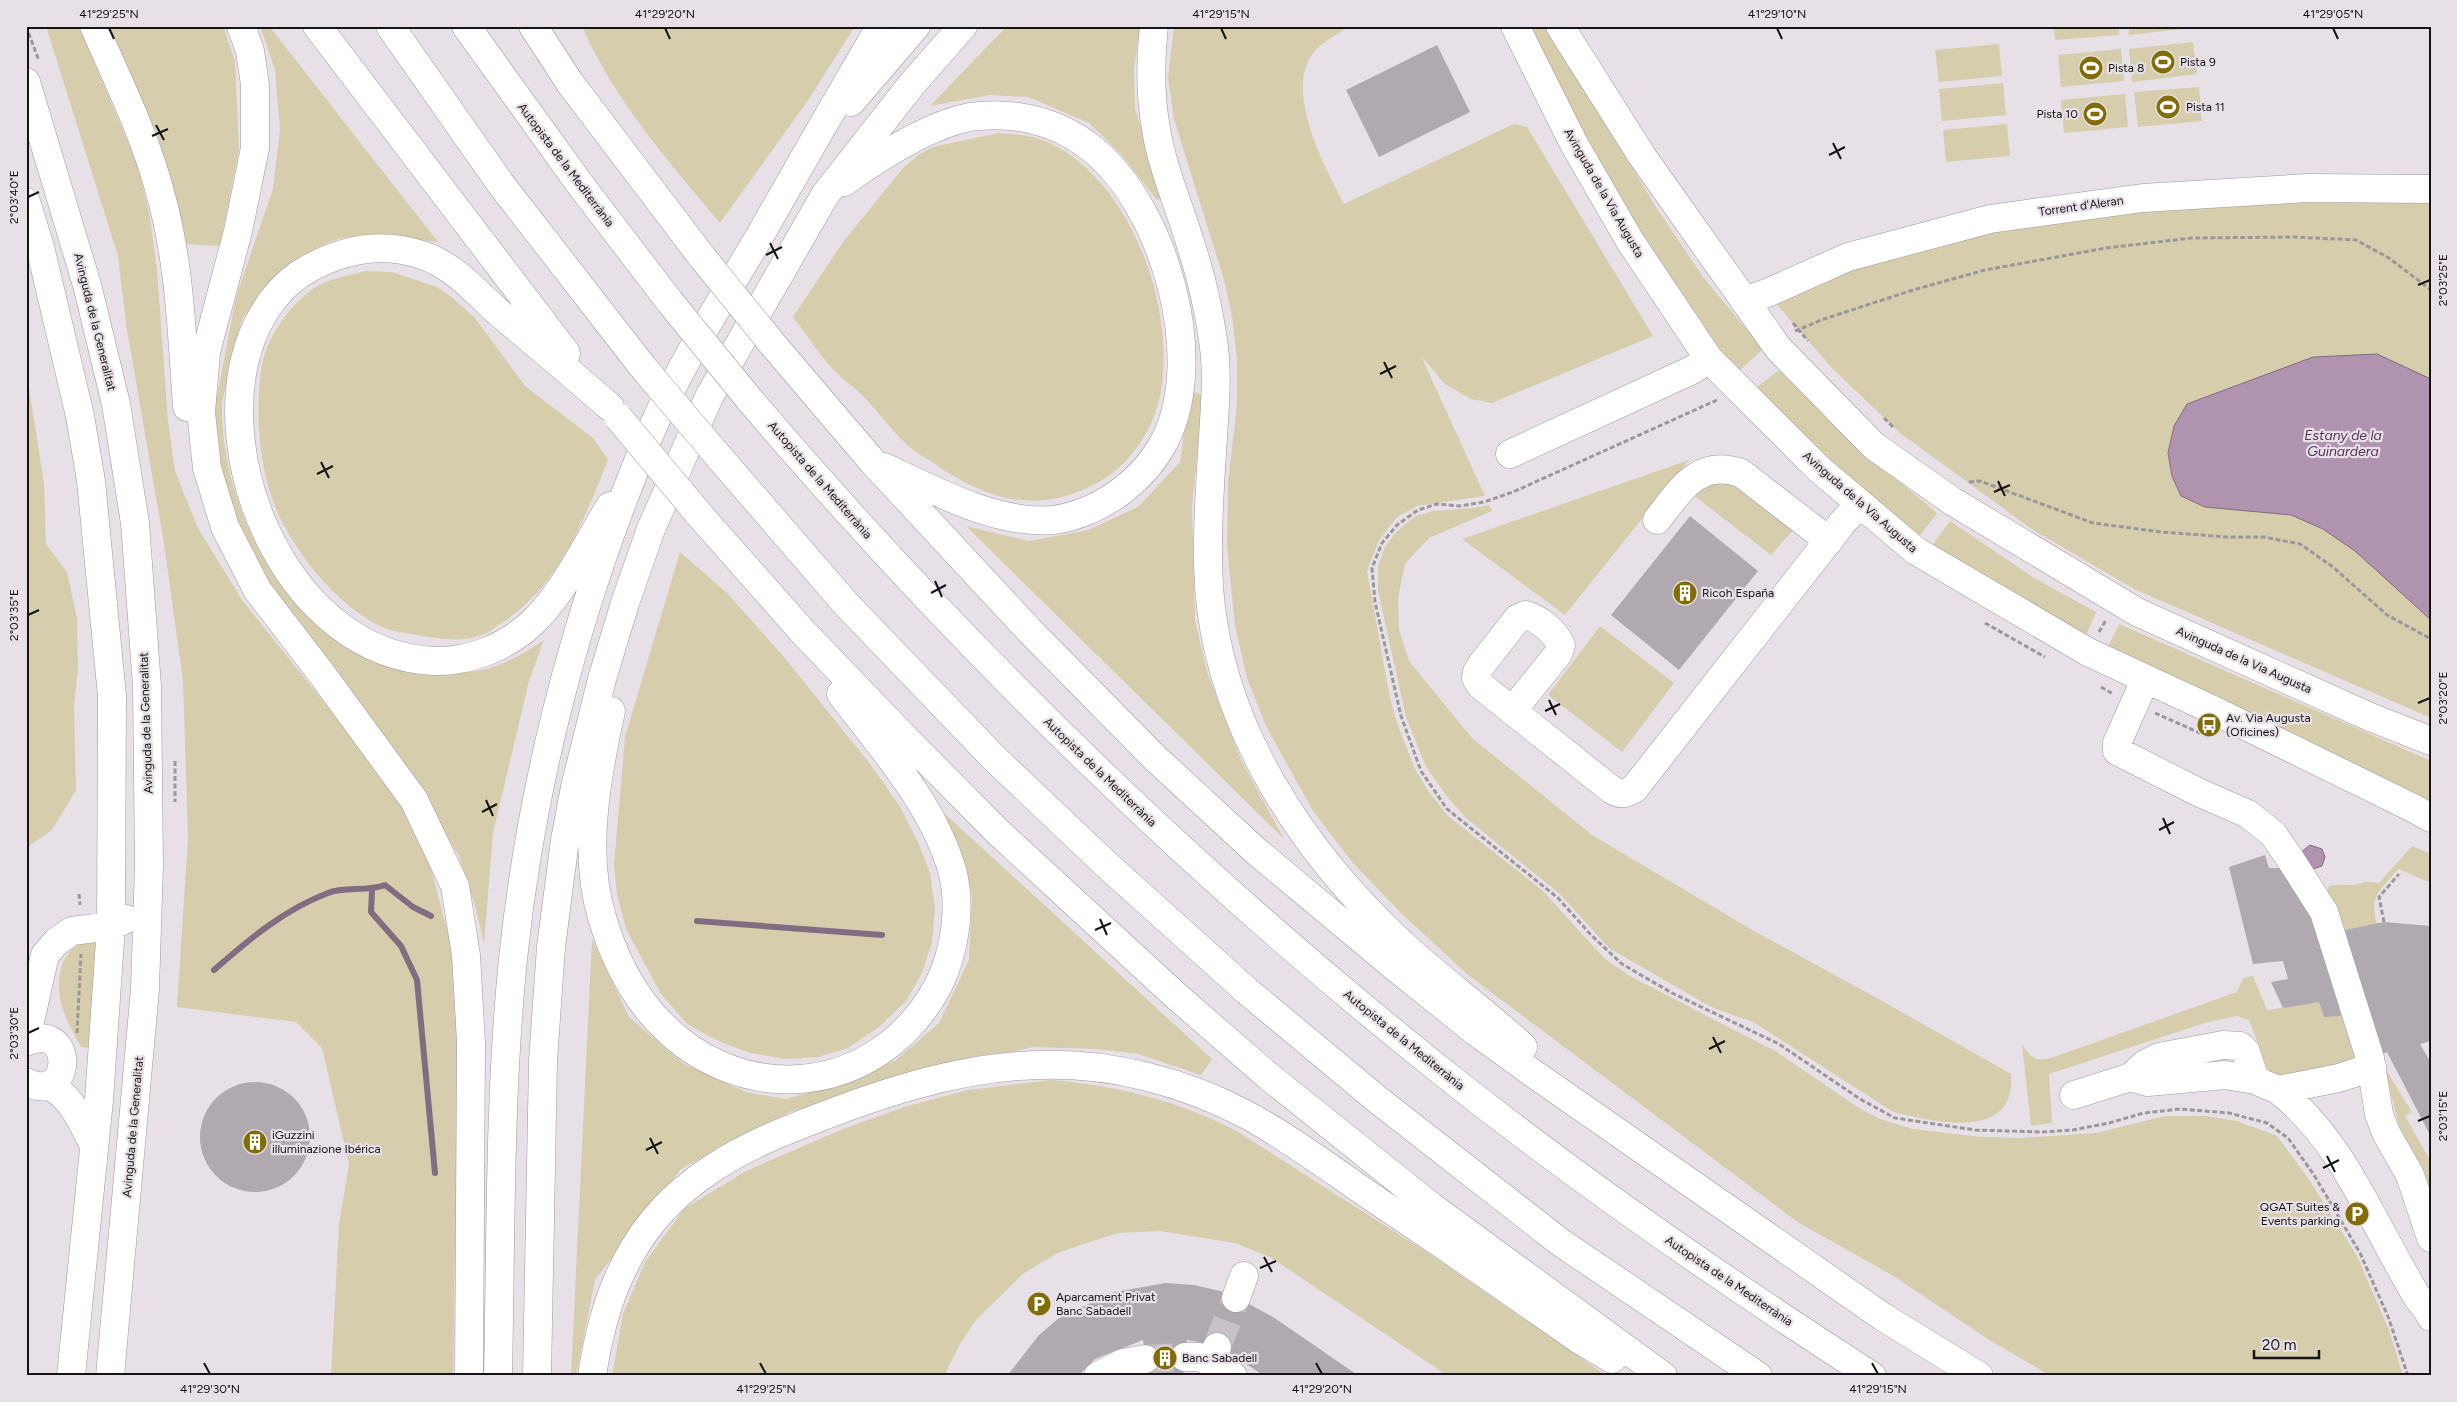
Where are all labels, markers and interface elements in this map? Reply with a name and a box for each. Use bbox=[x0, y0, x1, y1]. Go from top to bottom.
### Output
text: 41°29'25"N bbox=[79, 7, 139, 21]
text: 41°29'20"N bbox=[635, 7, 695, 21]
text: 41°29'15"N bbox=[1192, 7, 1250, 21]
text: 41°29'10"N bbox=[1748, 7, 1806, 21]
text: 41°29'05"N bbox=[2303, 7, 2363, 21]
sports icon: Pista 9 bbox=[2150, 49, 2176, 75]
sports icon: Pista 8 bbox=[2078, 55, 2104, 81]
place label: Pista 9 bbox=[2180, 55, 2216, 69]
place label: Pista 8 bbox=[2108, 61, 2144, 75]
sports icon: Pista 11 bbox=[2155, 94, 2181, 120]
street label: Autopista de la Mediterrània bbox=[515, 100, 617, 230]
place label: Pista 11 bbox=[2186, 100, 2225, 114]
sports icon: Pista 10 bbox=[2082, 101, 2108, 127]
place label: Pista 10 bbox=[2036, 107, 2078, 121]
street label: Avinguda de la Via Augusta bbox=[1561, 126, 1647, 260]
text: 2°03'40"E bbox=[7, 170, 21, 224]
street label: Torrent d'Aleran bbox=[2038, 193, 2125, 219]
street label: Avinguda de la Generalitat bbox=[71, 252, 119, 393]
text: 2°03'25"E bbox=[2436, 254, 2450, 306]
street label: Autopista de la Mediterrània bbox=[765, 418, 875, 542]
water label: Estany de la Guinardera bbox=[2304, 427, 2382, 460]
street label: Avinguda de la Via Augusta bbox=[1800, 449, 1920, 555]
building icon: Ricoh España bbox=[1672, 580, 1698, 606]
place label: Ricoh España bbox=[1702, 586, 1774, 600]
text: 2°03'35"E bbox=[7, 589, 21, 641]
street label: Avinguda de la Via Augusta bbox=[2174, 624, 2314, 696]
street label: Avinguda de la Generalitat bbox=[137, 652, 155, 794]
text: 2°03'20"E bbox=[2436, 671, 2450, 725]
place label: Av. Via Augusta (Oficines) bbox=[2226, 711, 2311, 739]
bus stop icon: Av. Via Augusta (Oficines) bbox=[2196, 712, 2222, 738]
street label: Autopista de la Mediterrània bbox=[1041, 715, 1159, 829]
street label: Autopista de la Mediterrània bbox=[1341, 987, 1467, 1093]
text: 2°03'30"E bbox=[7, 1007, 21, 1059]
street label: Avinguda de la Generalitat bbox=[120, 1055, 146, 1198]
text: 2°03'15"E bbox=[2436, 1091, 2450, 1141]
place label: iGuzzini illuminazione Ibérica bbox=[272, 1128, 381, 1156]
building icon: iGuzzini illuminazione Ibérica bbox=[242, 1129, 268, 1155]
place label: QGAT Suites & Events parking bbox=[2260, 1200, 2340, 1228]
parking icon: QGAT Suites & Events parking bbox=[2344, 1201, 2370, 1227]
street label: Autopista de la Mediterrània bbox=[1662, 1233, 1796, 1329]
place label: Aparcament Privat Banc Sabadell bbox=[1056, 1290, 1156, 1318]
parking icon: Aparcament Privat Banc Sabadell bbox=[1026, 1291, 1052, 1317]
scale bar bbox=[2254, 1327, 2320, 1359]
text: 20 m bbox=[2262, 1336, 2296, 1354]
building icon: Banc Sabadell bbox=[1152, 1345, 1178, 1371]
place label: Banc Sabadell bbox=[1182, 1351, 1257, 1365]
text: 41°29'30"N bbox=[180, 1382, 240, 1396]
text: 41°29'25"N bbox=[736, 1382, 796, 1396]
text: 41°29'20"N bbox=[1292, 1382, 1352, 1396]
text: 41°29'15"N bbox=[1849, 1382, 1907, 1396]

